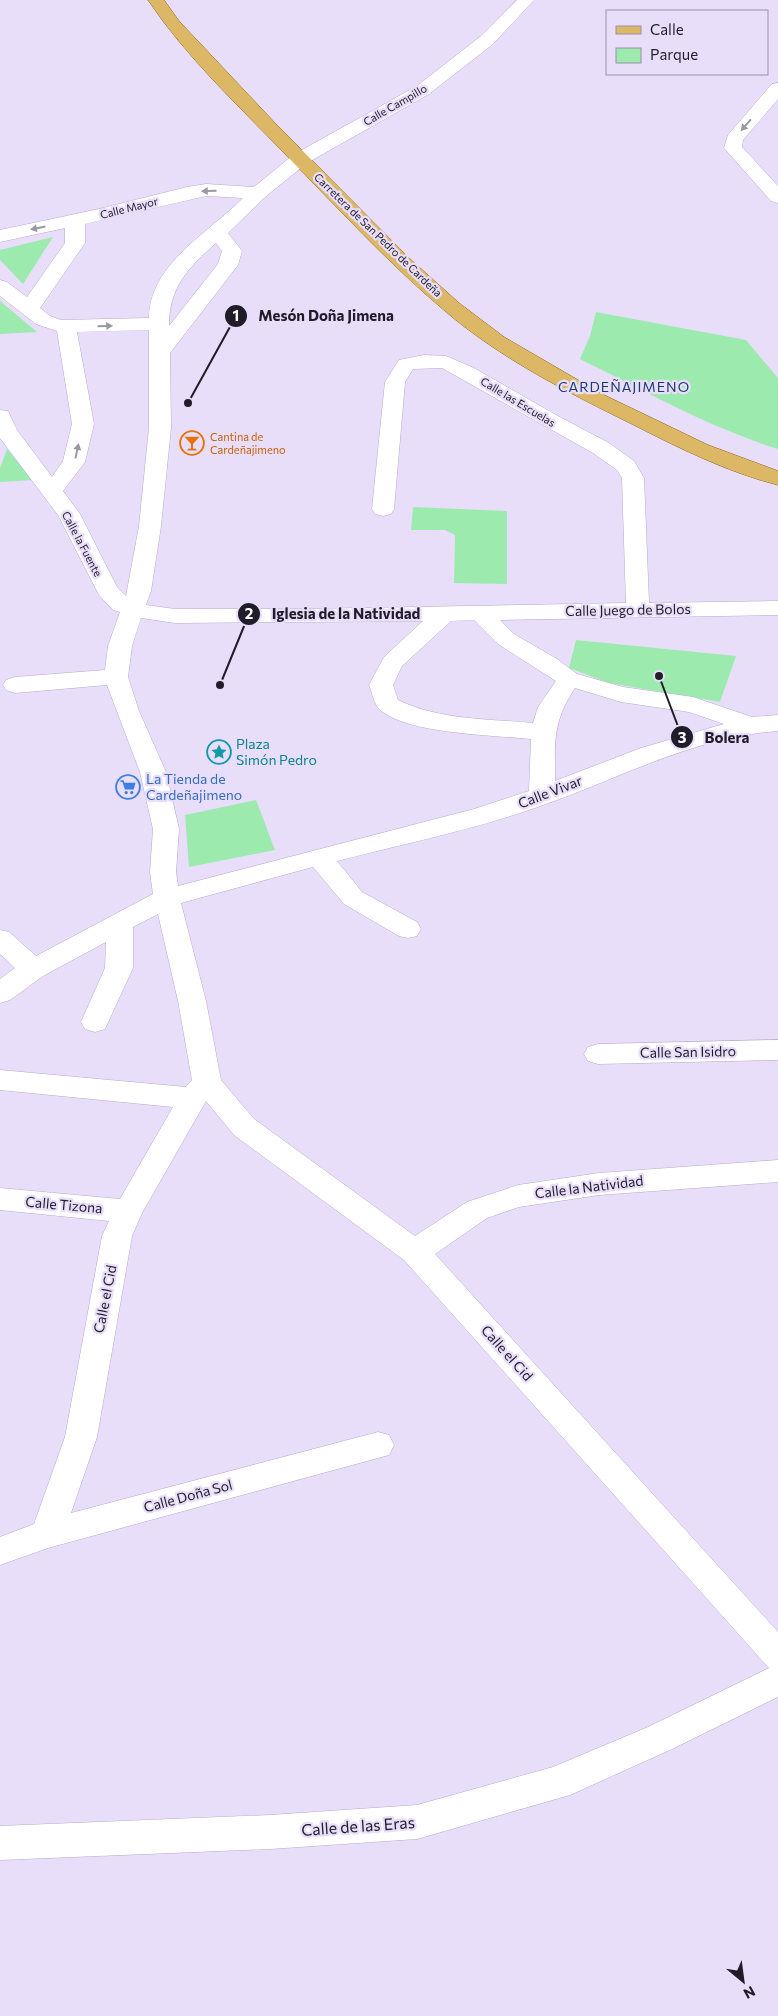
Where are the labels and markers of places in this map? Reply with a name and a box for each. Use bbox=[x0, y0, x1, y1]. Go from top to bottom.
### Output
callout: Mesón Doña Jimena bbox=[223, 301, 404, 331]
bar icon: Cantina de Cardeñajimeno bbox=[179, 430, 205, 456]
place label: Cantina de Cardeñajimeno bbox=[210, 430, 286, 456]
callout: Iglesia de la Natividad bbox=[237, 599, 430, 629]
callout: Bolera bbox=[669, 722, 759, 752]
place label: Plaza Simón Pedro bbox=[236, 735, 317, 768]
place icon: Plaza Simón Pedro bbox=[206, 739, 232, 765]
place label: La Tienda de Cardeñajimeno bbox=[146, 770, 242, 803]
supermarket icon: La Tienda de Cardeñajimeno bbox=[115, 774, 141, 800]

